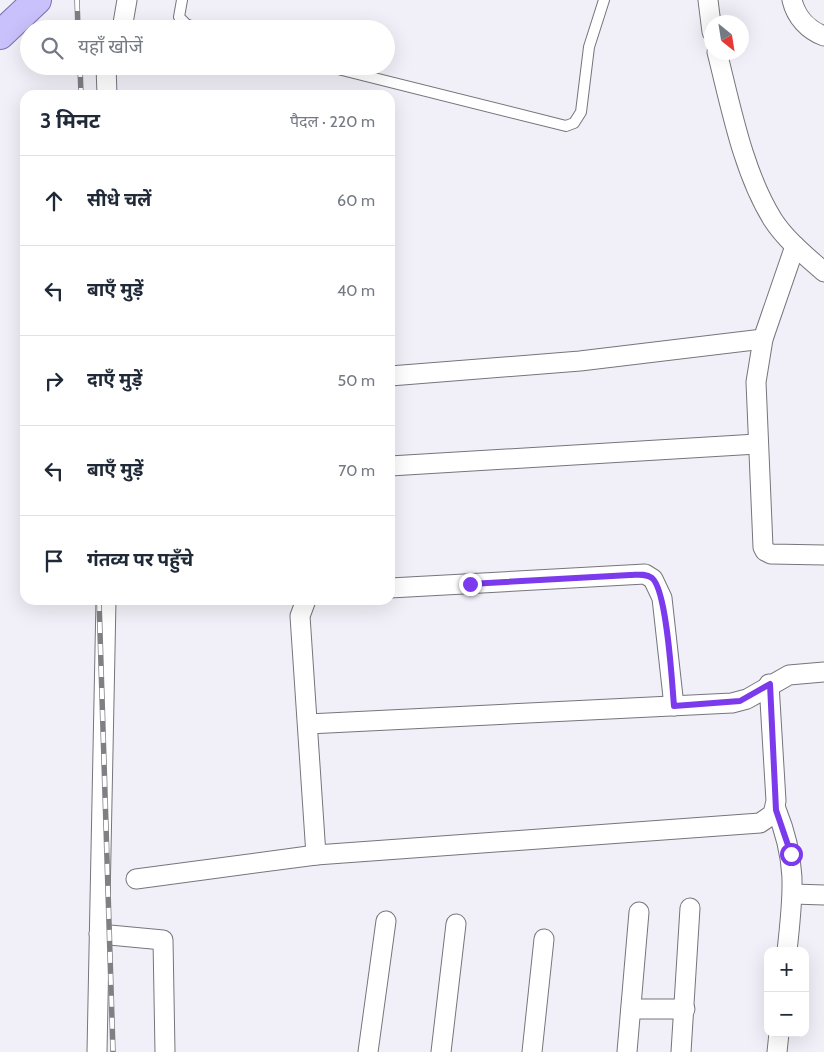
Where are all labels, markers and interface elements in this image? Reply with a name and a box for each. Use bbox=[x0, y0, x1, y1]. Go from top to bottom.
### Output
north arrow bbox=[704, 15, 749, 60]
search box bbox=[20, 20, 395, 75]
icon: search bbox=[38, 34, 66, 62]
text: यहाँ खोजें bbox=[78, 35, 143, 58]
text: 3 मिनट bbox=[40, 108, 100, 133]
text: पैदल · 220 m bbox=[290, 112, 375, 131]
icon: ahead bbox=[40, 187, 68, 215]
text: सीधे चलें bbox=[87, 188, 151, 211]
text: 60 m bbox=[337, 191, 375, 210]
icon: left bbox=[40, 277, 68, 305]
text: बाएँ मुड़ें bbox=[87, 278, 143, 301]
text: 40 m bbox=[337, 281, 375, 300]
icon: right bbox=[40, 367, 68, 395]
text: दाएँ मुड़ें bbox=[87, 368, 142, 391]
text: 50 m bbox=[338, 371, 375, 390]
icon: left bbox=[40, 457, 68, 485]
text: बाएँ मुड़ें bbox=[87, 458, 143, 481]
text: 70 m bbox=[338, 461, 375, 480]
icon: arrive bbox=[40, 547, 68, 575]
text: गंतव्य पर पहुँचे bbox=[87, 548, 193, 571]
route end bbox=[459, 573, 482, 596]
route start bbox=[780, 843, 803, 866]
map controls bbox=[764, 947, 809, 1037]
button: + bbox=[764, 947, 809, 992]
button: − bbox=[764, 992, 809, 1037]

